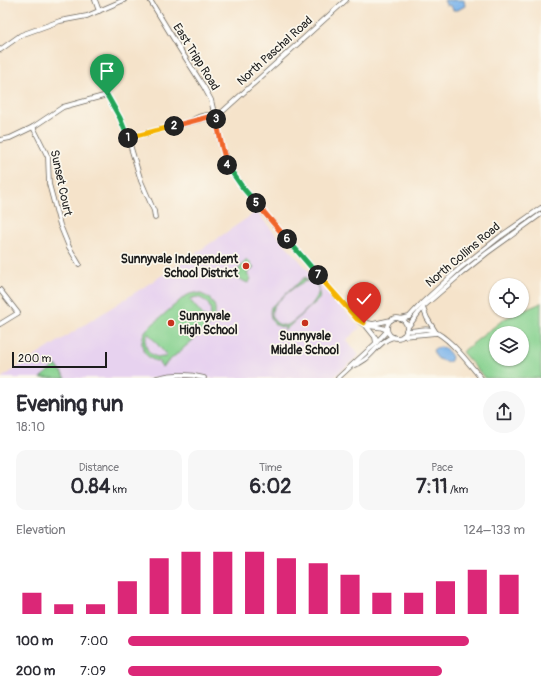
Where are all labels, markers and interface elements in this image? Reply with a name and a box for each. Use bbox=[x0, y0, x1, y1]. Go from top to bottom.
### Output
street label: North Paschal Road bbox=[234, 13, 316, 89]
street label: East Tripp Road bbox=[169, 21, 223, 93]
pin bbox=[90, 54, 124, 95]
icon: arrive bbox=[96, 60, 118, 82]
pin: 3 bbox=[206, 109, 226, 129]
text: 3 bbox=[213, 112, 219, 125]
pin: 2 bbox=[164, 116, 184, 136]
text: 2 bbox=[171, 119, 177, 132]
pin: 1 bbox=[118, 128, 138, 148]
text: 1 bbox=[126, 131, 130, 144]
street label: Sunset Court bbox=[47, 149, 75, 218]
pin: 4 bbox=[217, 155, 237, 175]
text: 4 bbox=[224, 158, 230, 171]
pin: 5 bbox=[246, 193, 266, 213]
text: 5 bbox=[253, 196, 259, 209]
street label: North Collins Road bbox=[423, 219, 503, 291]
pin: 6 bbox=[277, 229, 297, 249]
text: 6 bbox=[284, 232, 290, 245]
place label: Sunnyvale Independent School District bbox=[121, 252, 239, 281]
marker: Sunnyvale Independent School District bbox=[241, 261, 251, 271]
pin: 7 bbox=[308, 265, 328, 285]
text: 7 bbox=[315, 268, 321, 281]
map controls bbox=[489, 278, 529, 366]
button: locate bbox=[489, 278, 529, 318]
pin bbox=[347, 282, 381, 323]
icon: check bbox=[353, 288, 375, 310]
place label: Sunnyvale High School bbox=[179, 309, 238, 338]
marker: Sunnyvale High School bbox=[166, 318, 176, 328]
marker: Sunnyvale Middle School bbox=[300, 318, 310, 328]
button: layers bbox=[489, 326, 529, 366]
place label: Sunnyvale Middle School bbox=[271, 329, 339, 358]
scale bar bbox=[12, 350, 107, 369]
text: 200 m bbox=[18, 352, 51, 365]
text: Evening run bbox=[16, 390, 124, 418]
button: share bbox=[483, 391, 525, 433]
text: 18:10 bbox=[16, 419, 45, 435]
text: Distance bbox=[79, 461, 119, 474]
text: Time bbox=[259, 461, 282, 474]
text: Pace bbox=[431, 461, 453, 474]
text: 0.84 bbox=[71, 474, 110, 499]
text: 6:02 bbox=[250, 474, 291, 499]
text: 7:11 bbox=[416, 474, 448, 499]
text: km bbox=[110, 483, 127, 496]
text: /km bbox=[448, 483, 468, 496]
text: Elevation bbox=[16, 522, 66, 538]
text: 124–133 m bbox=[463, 522, 525, 538]
text: 100 m bbox=[16, 633, 53, 649]
text: 7:00 bbox=[80, 633, 108, 649]
text: 200 m bbox=[16, 663, 55, 679]
text: 7:09 bbox=[80, 663, 106, 679]

